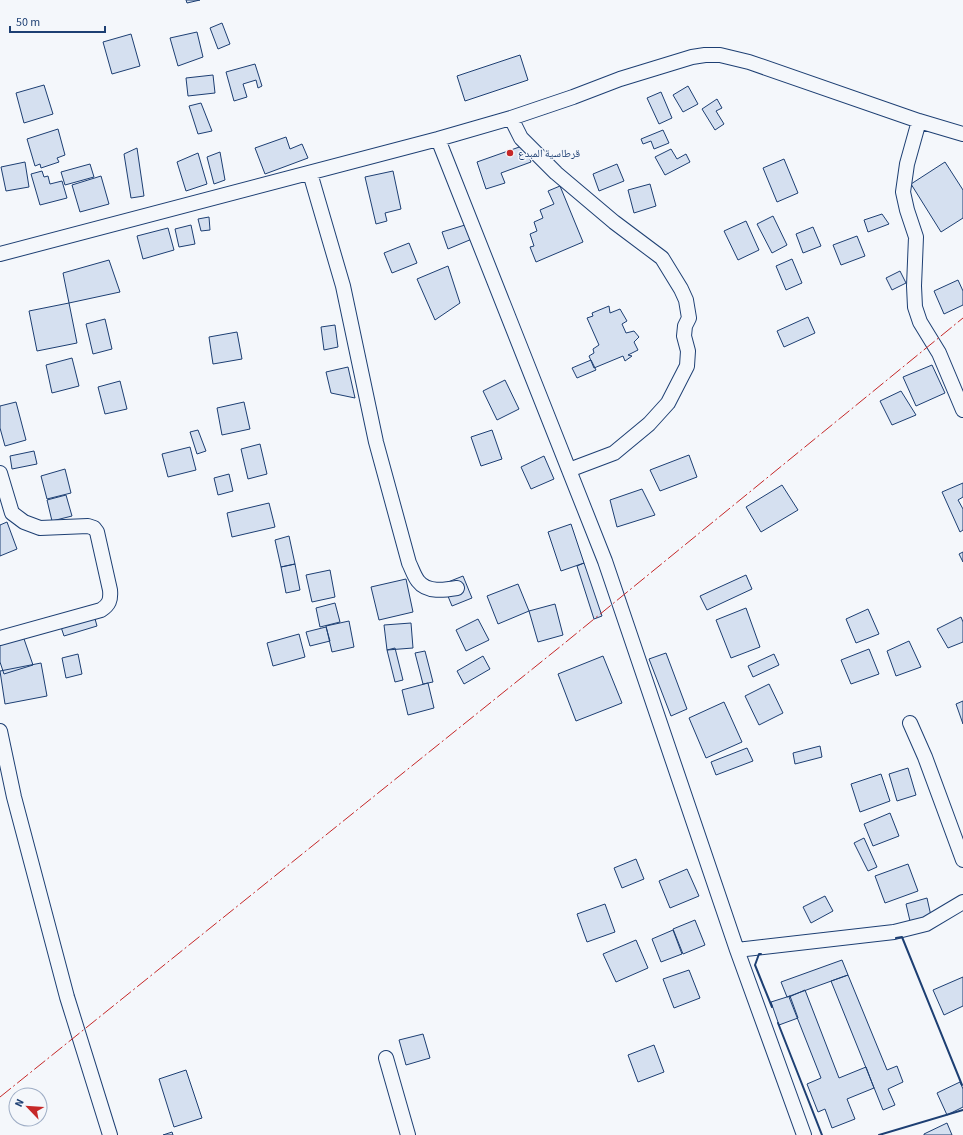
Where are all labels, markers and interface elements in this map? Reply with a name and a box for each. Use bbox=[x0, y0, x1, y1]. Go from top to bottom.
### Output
scale bar bbox=[10, 8, 105, 34]
text: 50 m bbox=[16, 14, 40, 31]
place label: قرطاسية المبدع bbox=[518, 146, 580, 161]
marker: قرطاسية المبدع bbox=[505, 148, 515, 158]
north arrow bbox=[8, 1087, 48, 1127]
text: N bbox=[11, 1096, 28, 1109]

